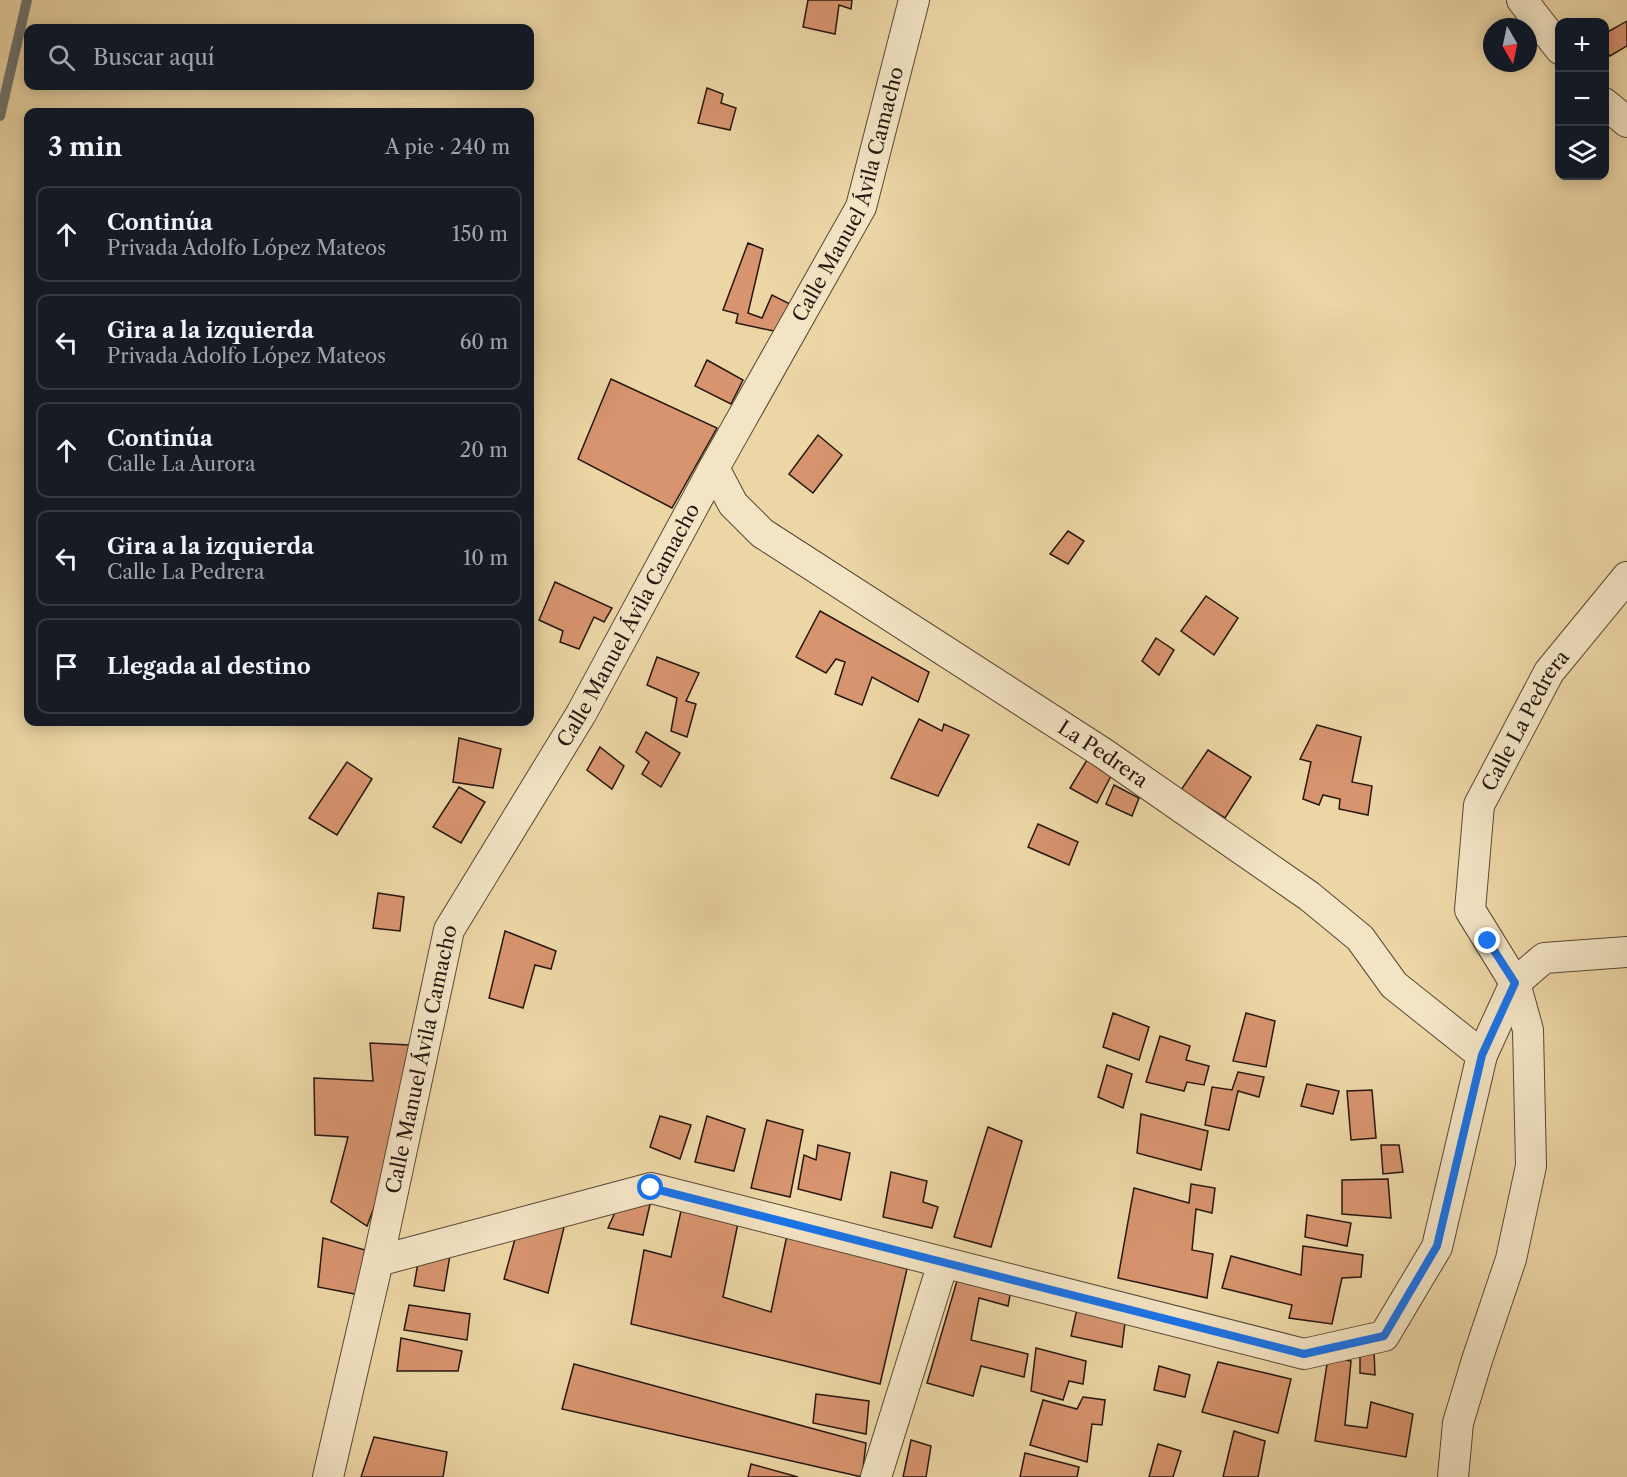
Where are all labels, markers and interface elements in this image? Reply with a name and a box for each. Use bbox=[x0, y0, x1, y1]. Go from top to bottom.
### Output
north arrow bbox=[1483, 18, 1537, 72]
map controls bbox=[1555, 18, 1609, 180]
button: + bbox=[1555, 18, 1609, 72]
search box bbox=[24, 24, 534, 90]
icon: search bbox=[45, 41, 78, 74]
text: Buscar aquí bbox=[93, 44, 215, 71]
street label: Calle Manuel Ávila Camacho bbox=[787, 64, 908, 326]
button: − bbox=[1555, 72, 1609, 126]
button: layers bbox=[1555, 126, 1609, 180]
text: 3 min bbox=[48, 131, 122, 163]
text: A pie · 240 m bbox=[385, 135, 510, 159]
text: Continúa bbox=[107, 209, 213, 236]
icon: ahead bbox=[50, 218, 83, 251]
text: 150 m bbox=[452, 222, 508, 246]
text: Privada Adolfo López Mateos bbox=[107, 236, 386, 260]
text: Gira a la izquierda bbox=[107, 317, 314, 344]
icon: left bbox=[50, 326, 83, 359]
text: 60 m bbox=[460, 330, 508, 354]
text: Privada Adolfo López Mateos bbox=[107, 344, 386, 368]
text: Continúa bbox=[107, 425, 213, 452]
icon: ahead bbox=[50, 434, 83, 467]
text: 20 m bbox=[460, 438, 508, 462]
text: Calle La Aurora bbox=[107, 452, 255, 476]
street label: Calle Manuel Ávila Camacho bbox=[552, 499, 705, 751]
text: Gira a la izquierda bbox=[107, 533, 314, 560]
icon: left bbox=[50, 542, 83, 575]
text: 10 m bbox=[463, 546, 508, 570]
text: Calle La Pedrera bbox=[107, 560, 264, 584]
street label: Calle La Pedrera bbox=[1477, 645, 1574, 795]
icon: arrive bbox=[50, 650, 83, 683]
text: Llegada al destino bbox=[107, 653, 311, 680]
street label: La Pedrera bbox=[1054, 715, 1153, 793]
street label: Calle Manuel Ávila Camacho bbox=[381, 923, 462, 1196]
route end bbox=[1474, 927, 1500, 953]
route start bbox=[637, 1174, 663, 1200]

